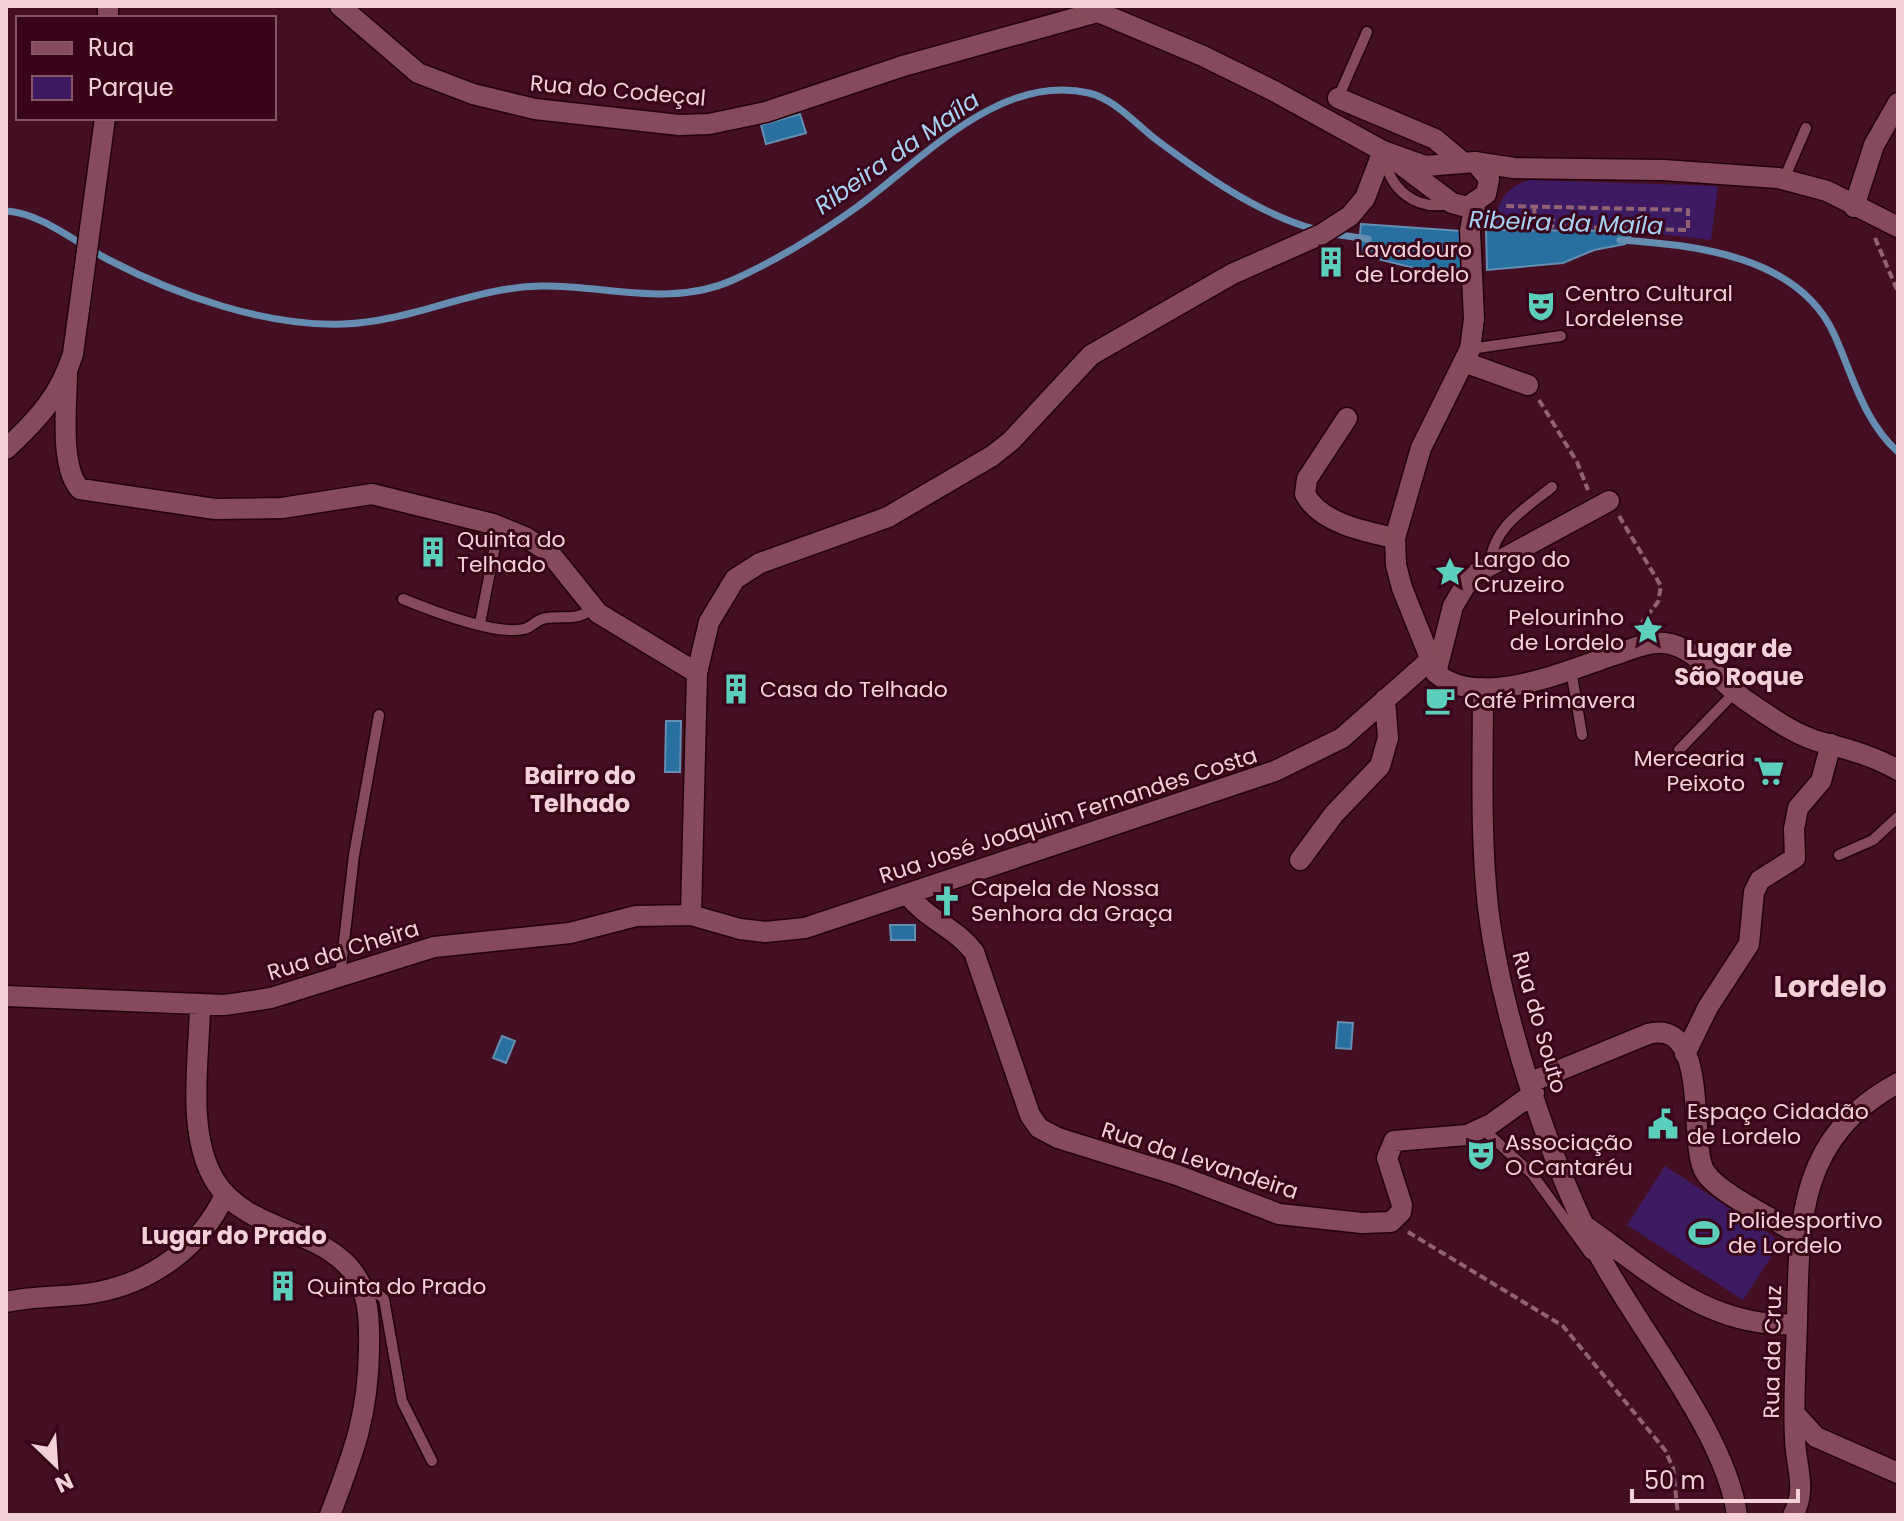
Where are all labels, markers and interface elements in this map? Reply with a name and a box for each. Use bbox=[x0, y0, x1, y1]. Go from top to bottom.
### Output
legend bbox=[16, 16, 276, 120]
text: Rua bbox=[88, 31, 134, 64]
street label: Rua do Codeçal bbox=[529, 67, 707, 114]
text: Parque bbox=[88, 71, 174, 104]
water label: Ribeira da Maíla bbox=[808, 83, 986, 222]
water label: Ribeira da Maíla bbox=[1468, 203, 1664, 242]
place label: Lavadouro de Lordelo bbox=[1355, 234, 1472, 290]
building icon: Lavadouro de Lordelo bbox=[1314, 245, 1348, 279]
place label: Centro Cultural Lordelense bbox=[1565, 278, 1733, 334]
theatre icon: Centro Cultural Lordelense bbox=[1524, 289, 1558, 323]
place label: Quinta do Telhado bbox=[457, 524, 566, 580]
building icon: Quinta do Telhado bbox=[416, 535, 450, 569]
place label: Largo do Cruzeiro bbox=[1474, 544, 1570, 600]
place icon: Largo do Cruzeiro bbox=[1433, 555, 1467, 589]
place label: Pelourinho de Lordelo bbox=[1508, 602, 1624, 658]
place icon: Pelourinho de Lordelo bbox=[1631, 613, 1665, 647]
district label: Lugar de São Roque bbox=[1674, 632, 1804, 693]
building icon: Casa do Telhado bbox=[719, 672, 753, 706]
place label: Casa do Telhado bbox=[760, 674, 948, 705]
cafe icon: Café Primavera bbox=[1423, 683, 1457, 717]
place label: Café Primavera bbox=[1464, 685, 1636, 716]
street label: Rua José Joaquim Fernandes Costa bbox=[875, 740, 1261, 891]
place label: Mercearia Peixoto bbox=[1634, 743, 1745, 799]
supermarket icon: Mercearia Peixoto bbox=[1752, 754, 1786, 788]
district label: Bairro do Telhado bbox=[524, 759, 636, 820]
place label: Capela de Nossa Senhora da Graça bbox=[971, 873, 1173, 929]
church icon: Capela de Nossa Senhora da Graça bbox=[930, 884, 964, 918]
street label: Rua da Cheira bbox=[264, 913, 423, 988]
street label: Rua do Souto bbox=[1504, 948, 1575, 1097]
district label: Lordelo bbox=[1773, 965, 1887, 1008]
place label: Espaço Cidadão de Lordelo bbox=[1687, 1096, 1869, 1152]
public building icon: Espaço Cidadão de Lordelo bbox=[1646, 1107, 1680, 1141]
street label: Rua da Levandeira bbox=[1097, 1114, 1302, 1207]
place label: Associação O Cantaréu bbox=[1505, 1127, 1633, 1183]
theatre icon: Associação O Cantaréu bbox=[1464, 1138, 1498, 1172]
place label: Polidesportivo de Lordelo bbox=[1728, 1205, 1883, 1261]
sports icon: Polidesportivo de Lordelo bbox=[1687, 1216, 1721, 1250]
district label: Lugar do Prado bbox=[141, 1219, 327, 1252]
building icon: Quinta do Prado bbox=[266, 1269, 300, 1303]
place label: Quinta do Prado bbox=[307, 1271, 486, 1302]
street label: Rua da Cruz bbox=[1756, 1285, 1789, 1419]
north arrow bbox=[16, 1425, 96, 1505]
scale bar bbox=[1632, 1453, 1798, 1503]
text: 50 m bbox=[1644, 1464, 1705, 1497]
text: N bbox=[50, 1465, 78, 1500]

